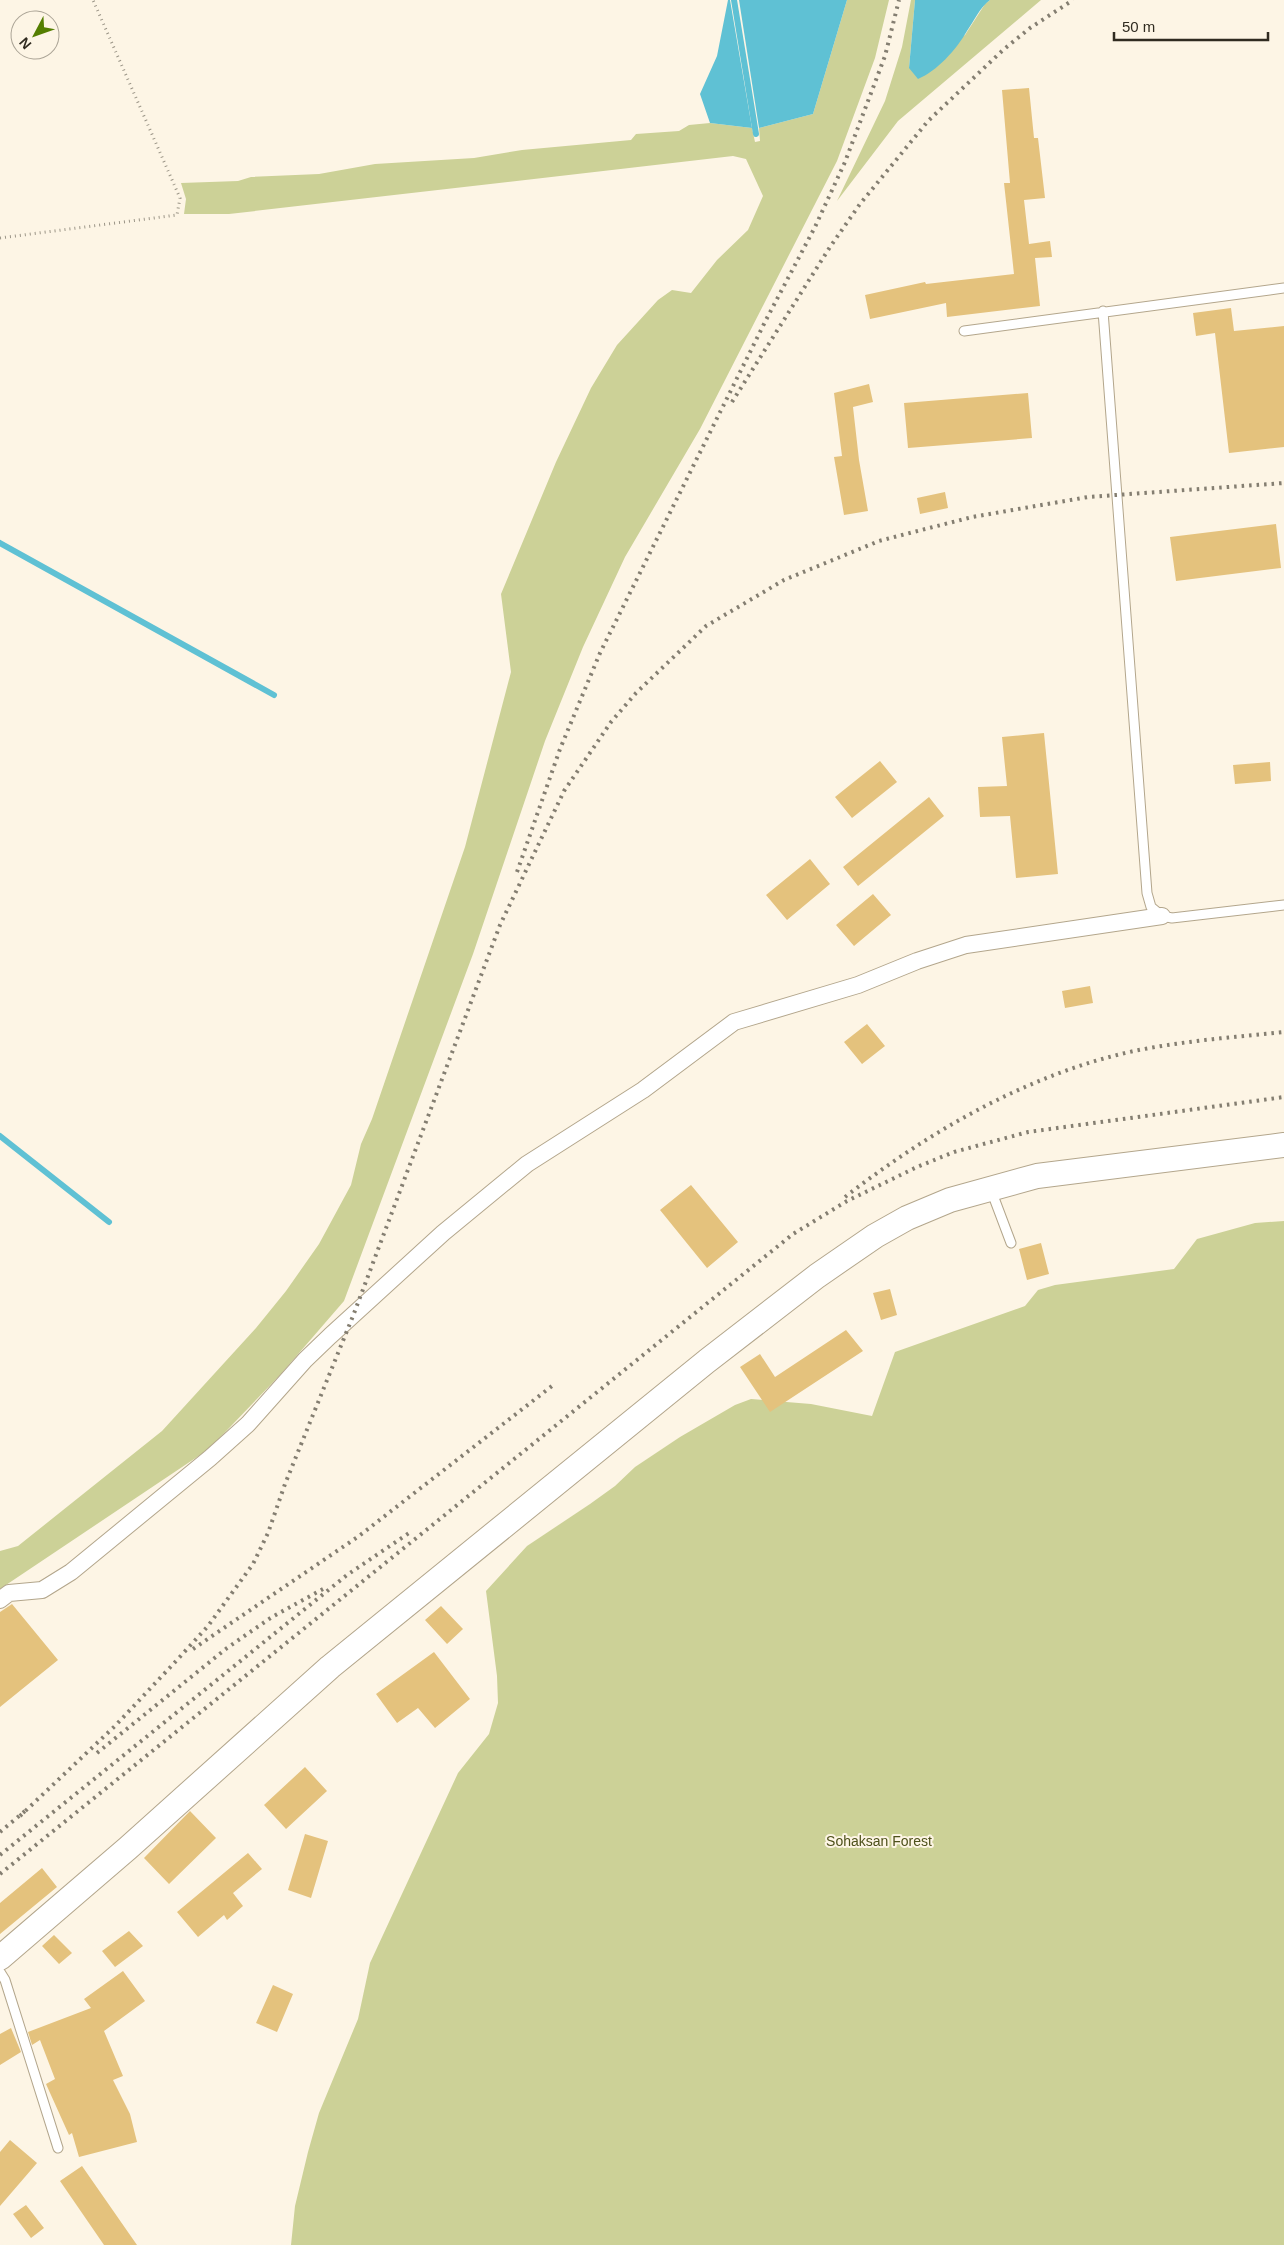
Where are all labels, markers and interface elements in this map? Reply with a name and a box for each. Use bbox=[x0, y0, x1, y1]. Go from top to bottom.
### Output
north arrow bbox=[10, 10, 60, 60]
scale bar bbox=[1114, 10, 1268, 42]
text: 50 m bbox=[1122, 18, 1155, 35]
text: N bbox=[16, 34, 35, 53]
park label: Sohaksan Forest bbox=[826, 1833, 932, 1849]

